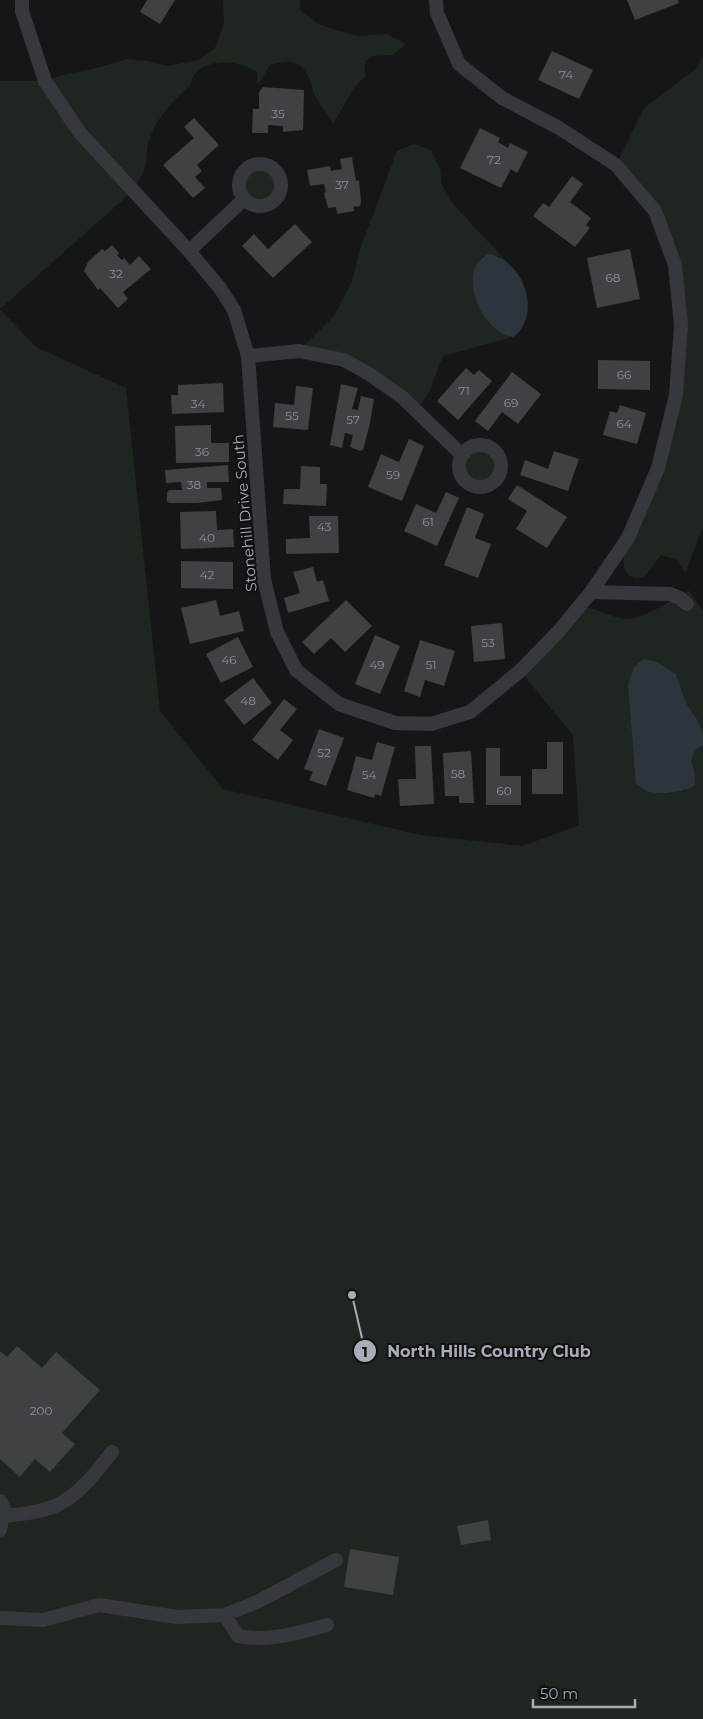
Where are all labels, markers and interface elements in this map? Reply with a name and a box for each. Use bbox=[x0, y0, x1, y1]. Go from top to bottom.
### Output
house number: 74 bbox=[559, 67, 573, 82]
house number: 35 bbox=[271, 106, 285, 121]
house number: 72 bbox=[487, 152, 501, 167]
house number: 37 bbox=[335, 177, 349, 192]
house number: 32 bbox=[109, 266, 123, 281]
house number: 68 bbox=[606, 270, 621, 285]
house number: 66 bbox=[617, 367, 631, 382]
house number: 71 bbox=[458, 383, 470, 398]
house number: 69 bbox=[504, 395, 518, 410]
house number: 34 bbox=[191, 396, 205, 411]
house number: 55 bbox=[285, 408, 299, 423]
house number: 57 bbox=[346, 412, 360, 427]
house number: 64 bbox=[616, 416, 632, 431]
street label: Stonehill Drive South bbox=[228, 434, 261, 593]
house number: 36 bbox=[195, 444, 209, 459]
house number: 59 bbox=[386, 467, 400, 482]
house number: 38 bbox=[187, 477, 202, 492]
house number: 61 bbox=[422, 514, 434, 529]
house number: 43 bbox=[317, 519, 331, 534]
house number: 40 bbox=[199, 530, 215, 545]
house number: 42 bbox=[200, 567, 215, 582]
house number: 53 bbox=[481, 635, 495, 650]
house number: 46 bbox=[221, 652, 237, 667]
house number: 49 bbox=[369, 657, 385, 672]
house number: 51 bbox=[425, 657, 437, 672]
house number: 48 bbox=[240, 693, 256, 708]
house number: 52 bbox=[317, 745, 331, 760]
house number: 58 bbox=[451, 766, 466, 781]
house number: 54 bbox=[362, 767, 376, 782]
house number: 60 bbox=[496, 783, 512, 798]
callout: North Hills Country Club bbox=[352, 1336, 601, 1367]
text: 1 bbox=[362, 1342, 368, 1361]
text: North Hills Country Club bbox=[387, 1342, 591, 1361]
house number: 200 bbox=[30, 1403, 52, 1418]
scale bar bbox=[533, 1676, 636, 1708]
text: 50 m bbox=[540, 1684, 578, 1703]

